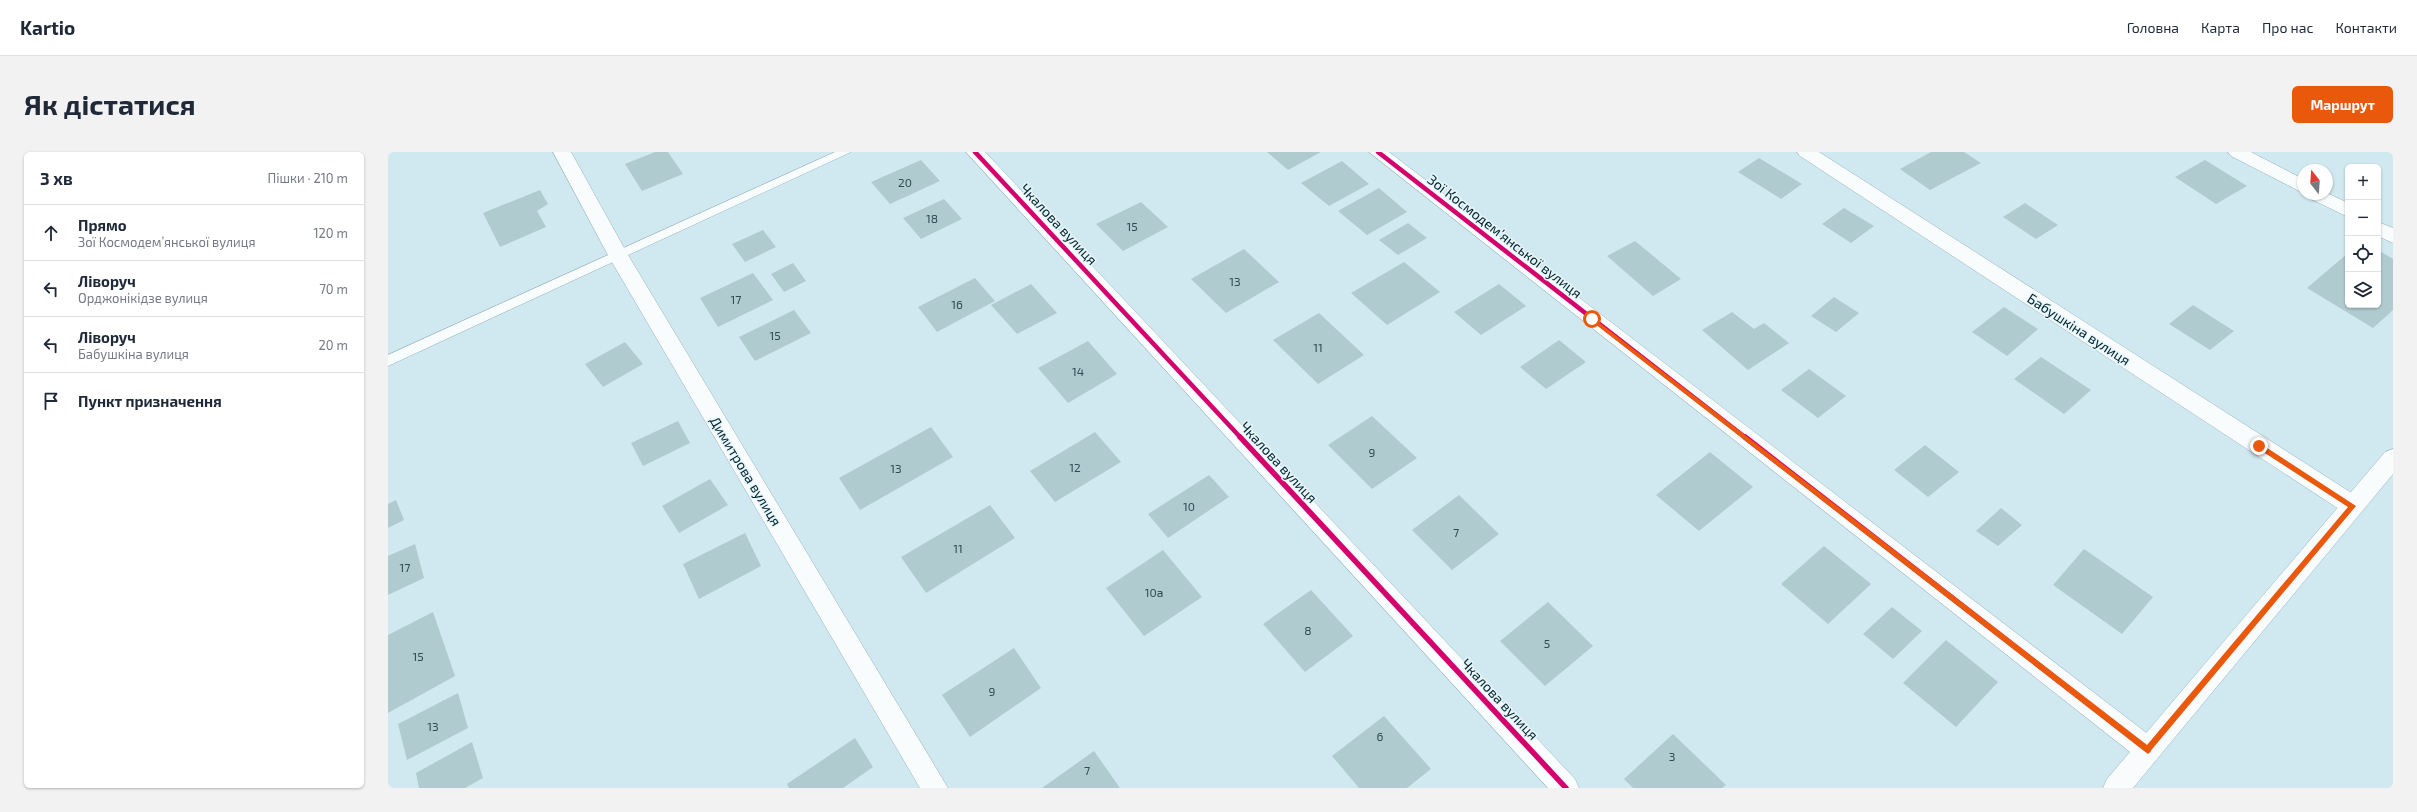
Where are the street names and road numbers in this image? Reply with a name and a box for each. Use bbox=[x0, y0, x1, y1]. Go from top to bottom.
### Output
street label: Зої Космодем’янської вулиця bbox=[1424, 170, 1586, 302]
street label: Чкалова вулиця bbox=[1017, 180, 1101, 268]
street label: Бабушкіна вулиця bbox=[2024, 289, 2134, 369]
street label: Димитрова вулиця bbox=[707, 413, 785, 529]
street label: Чкалова вулиця bbox=[1237, 418, 1321, 506]
street label: Чкалова вулиця bbox=[1458, 655, 1542, 743]

